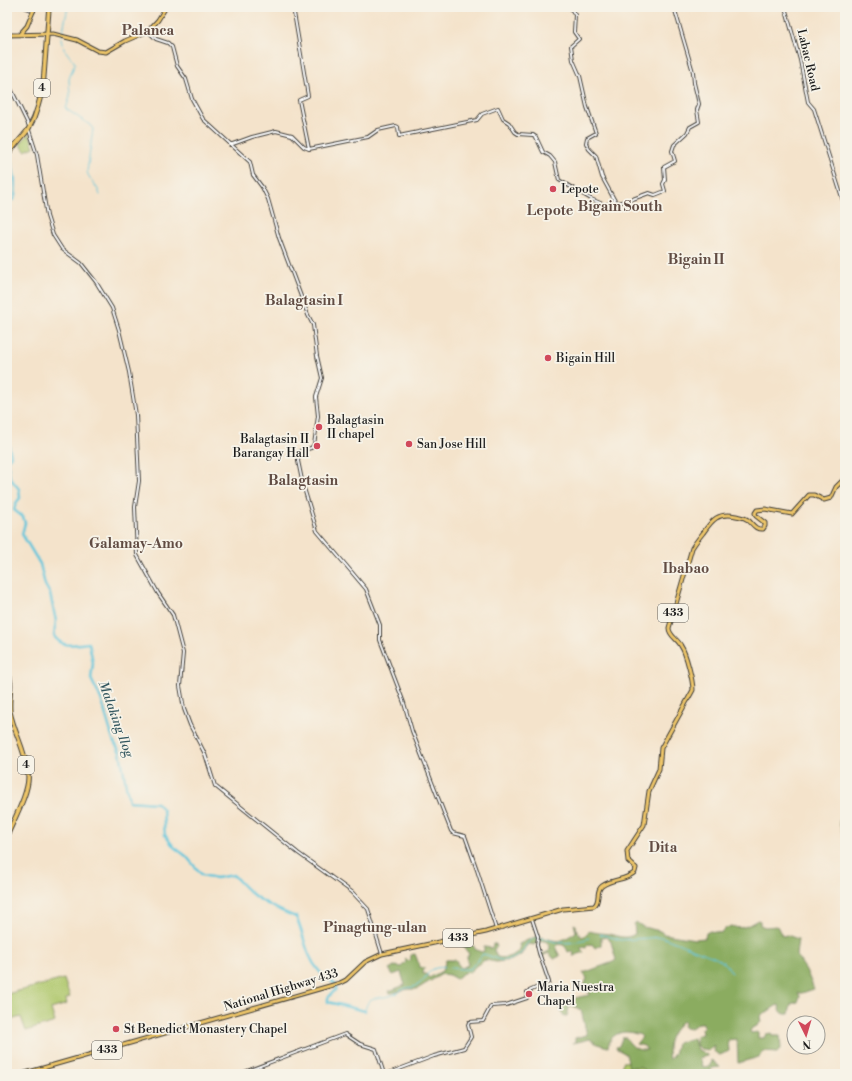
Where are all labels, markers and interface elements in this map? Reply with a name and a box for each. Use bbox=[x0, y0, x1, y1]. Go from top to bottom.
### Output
district label: Palanca bbox=[122, 22, 175, 40]
street label: Labac Road bbox=[794, 27, 822, 93]
road number: 4 bbox=[34, 79, 50, 97]
place label: Lepote bbox=[561, 182, 599, 197]
marker: Lepote bbox=[548, 184, 558, 194]
district label: Bigain South bbox=[578, 198, 663, 216]
district label: Lepote bbox=[527, 202, 574, 220]
district label: Bigain II bbox=[668, 251, 725, 269]
district label: Balagtasin I bbox=[265, 292, 344, 310]
place label: Bigain Hill bbox=[555, 351, 615, 366]
marker: Bigain Hill bbox=[543, 353, 553, 363]
place label: Balagtasin II chapel bbox=[326, 413, 384, 442]
marker: Balagtasin II chapel bbox=[314, 422, 324, 432]
place label: Balagtasin II Barangay Hall bbox=[232, 432, 309, 461]
place label: San Jose Hill bbox=[417, 437, 486, 452]
marker: San Jose Hill bbox=[404, 439, 414, 449]
marker: Balagtasin II Barangay Hall bbox=[312, 441, 322, 451]
district label: Balagtasin bbox=[268, 472, 338, 490]
district label: Galamay-Amo bbox=[89, 535, 183, 553]
district label: Ibabao bbox=[663, 560, 709, 578]
road number: 433 bbox=[658, 604, 688, 622]
water label: Malaking Ilog bbox=[95, 679, 138, 761]
road number: 4 bbox=[18, 756, 34, 774]
district label: Dita bbox=[649, 839, 678, 857]
district label: Pinagtung-ulan bbox=[323, 919, 427, 937]
road number: 433 bbox=[443, 929, 473, 947]
street label: National Highway 433 bbox=[222, 965, 340, 1015]
place label: Maria Nuestra Chapel bbox=[537, 980, 615, 1009]
marker: Maria Nuestra Chapel bbox=[524, 989, 534, 999]
north arrow bbox=[786, 1015, 826, 1055]
place label: St Benedict Monastery Chapel bbox=[124, 1022, 287, 1037]
marker: St Benedict Monastery Chapel bbox=[111, 1024, 121, 1034]
text: N bbox=[802, 1037, 812, 1051]
road number: 433 bbox=[92, 1041, 122, 1059]

